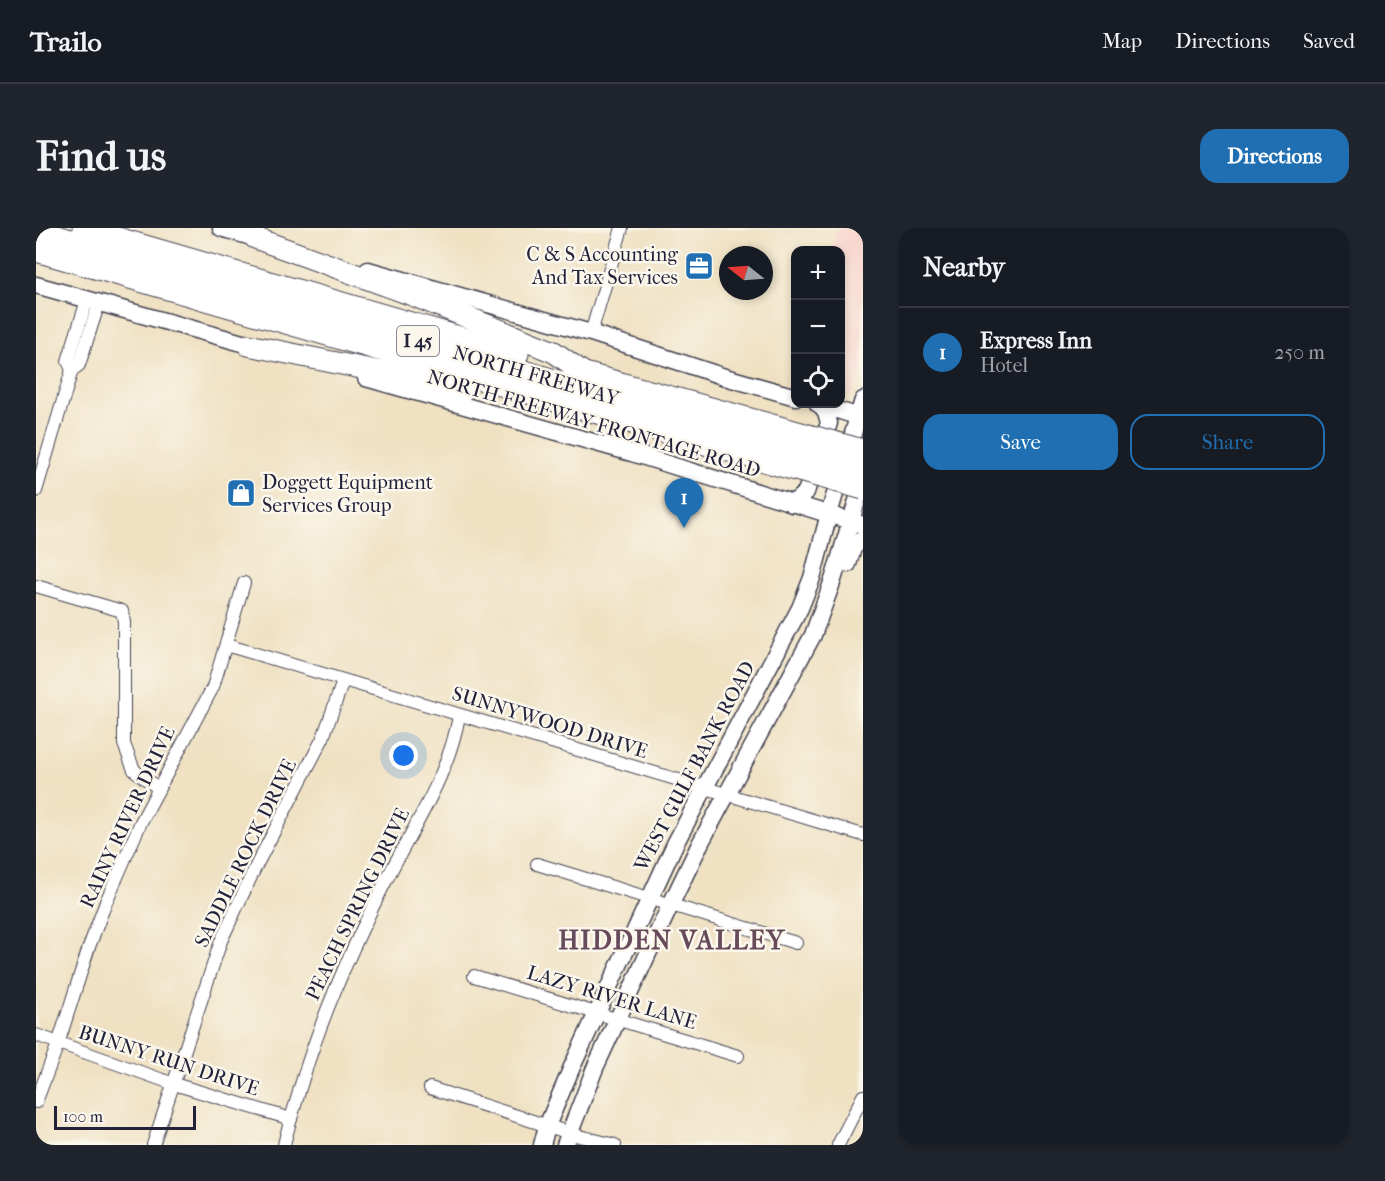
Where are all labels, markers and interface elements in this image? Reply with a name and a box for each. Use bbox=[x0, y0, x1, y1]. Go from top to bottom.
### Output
text: Trailo bbox=[30, 25, 102, 58]
text: Map bbox=[1102, 29, 1142, 53]
text: Directions bbox=[1175, 29, 1270, 53]
text: Saved bbox=[1303, 29, 1355, 53]
button: Directions bbox=[1200, 129, 1349, 183]
text: Find us bbox=[36, 132, 166, 181]
place label: C & S Accounting And Tax Services bbox=[526, 243, 678, 289]
north arrow bbox=[719, 246, 773, 300]
map controls bbox=[791, 246, 845, 408]
button: + bbox=[791, 246, 845, 300]
office icon: C & S Accounting And Tax Services bbox=[683, 250, 715, 282]
text: Nearby bbox=[923, 252, 1005, 283]
button: − bbox=[791, 300, 845, 354]
road number: I 45 bbox=[397, 326, 439, 356]
text: Express Inn bbox=[980, 328, 1092, 354]
street label: NORTH FREEWAY bbox=[450, 341, 623, 411]
text: 1 bbox=[939, 341, 946, 364]
text: 250 m bbox=[1274, 341, 1325, 364]
button: locate bbox=[791, 354, 845, 408]
text: Hotel bbox=[980, 354, 1028, 377]
street label: NORTH FREEWAY FRONTAGE ROAD bbox=[425, 365, 763, 482]
button: Save bbox=[923, 414, 1118, 470]
button: Share bbox=[1130, 414, 1325, 470]
place label: Doggett Equipment Services Group bbox=[262, 471, 433, 517]
shop icon: Doggett Equipment Services Group bbox=[225, 477, 257, 509]
pin: 1 bbox=[664, 478, 704, 528]
street label: WEST GULF BANK ROAD bbox=[629, 657, 760, 876]
street label: SUNNYWOOD DRIVE bbox=[449, 682, 650, 763]
street label: RAINY RIVER DRIVE bbox=[75, 723, 180, 912]
your location bbox=[389, 741, 418, 770]
street label: SADDLE ROCK DRIVE bbox=[190, 755, 301, 951]
street label: PEACH SPRING DRIVE bbox=[301, 804, 414, 1004]
district label: HIDDEN VALLEY bbox=[558, 925, 786, 956]
street label: LAZY RIVER LANE bbox=[524, 961, 699, 1034]
street label: BUNNY RUN DRIVE bbox=[76, 1020, 262, 1101]
scale bar bbox=[54, 1103, 196, 1130]
text: 100 m bbox=[63, 1107, 103, 1126]

